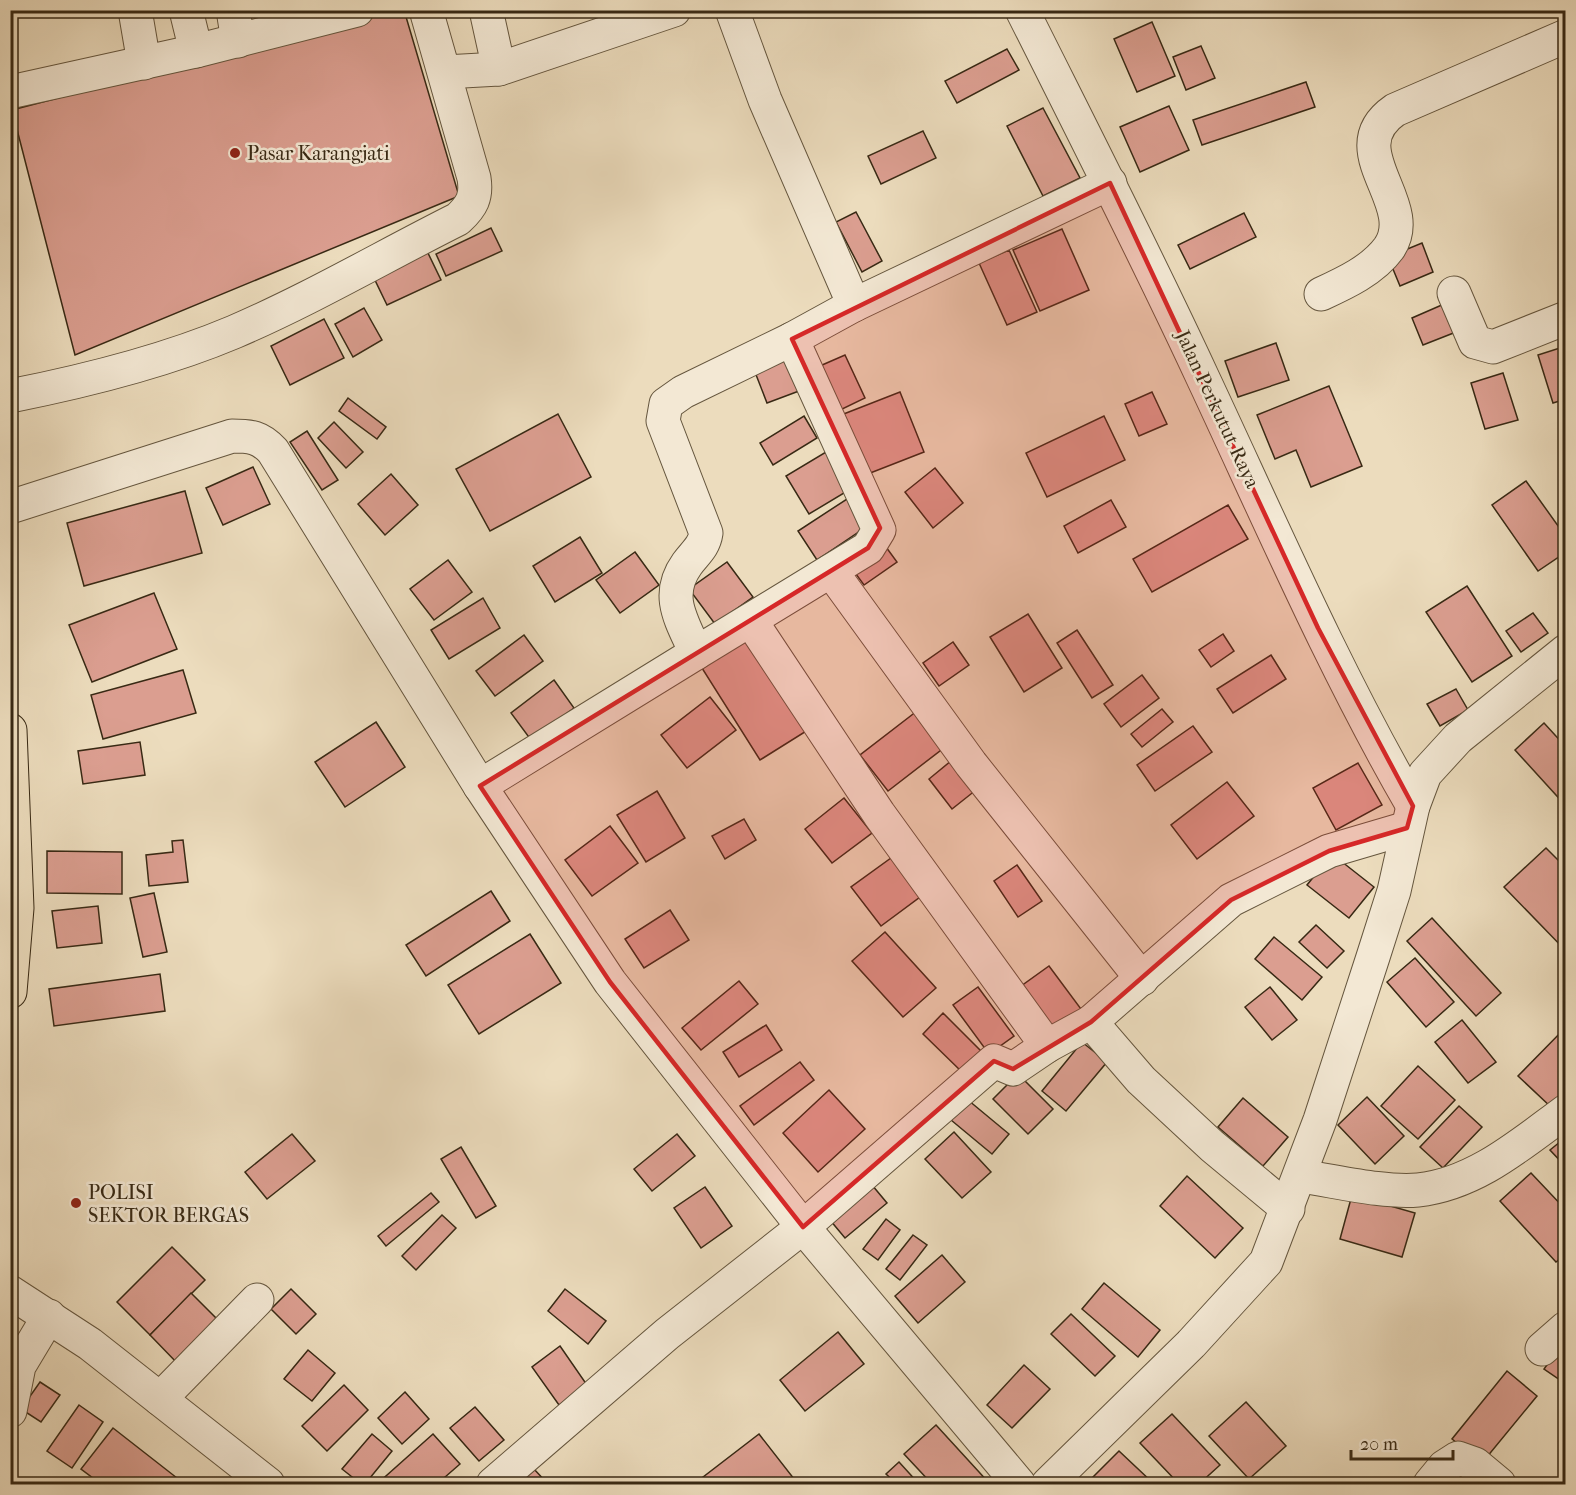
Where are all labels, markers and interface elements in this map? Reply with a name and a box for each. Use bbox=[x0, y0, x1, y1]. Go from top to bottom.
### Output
place label: Pasar Karangjati bbox=[247, 142, 390, 165]
marker: Pasar Karangjati bbox=[228, 146, 242, 160]
street label: Jalan Perkutut Raya bbox=[1170, 325, 1265, 493]
place label: POLISI SEKTOR BERGAS bbox=[88, 1181, 249, 1227]
marker: POLISI SEKTOR BERGAS bbox=[69, 1196, 83, 1210]
scale bar bbox=[1351, 1423, 1453, 1461]
text: 20 m bbox=[1360, 1434, 1398, 1455]

